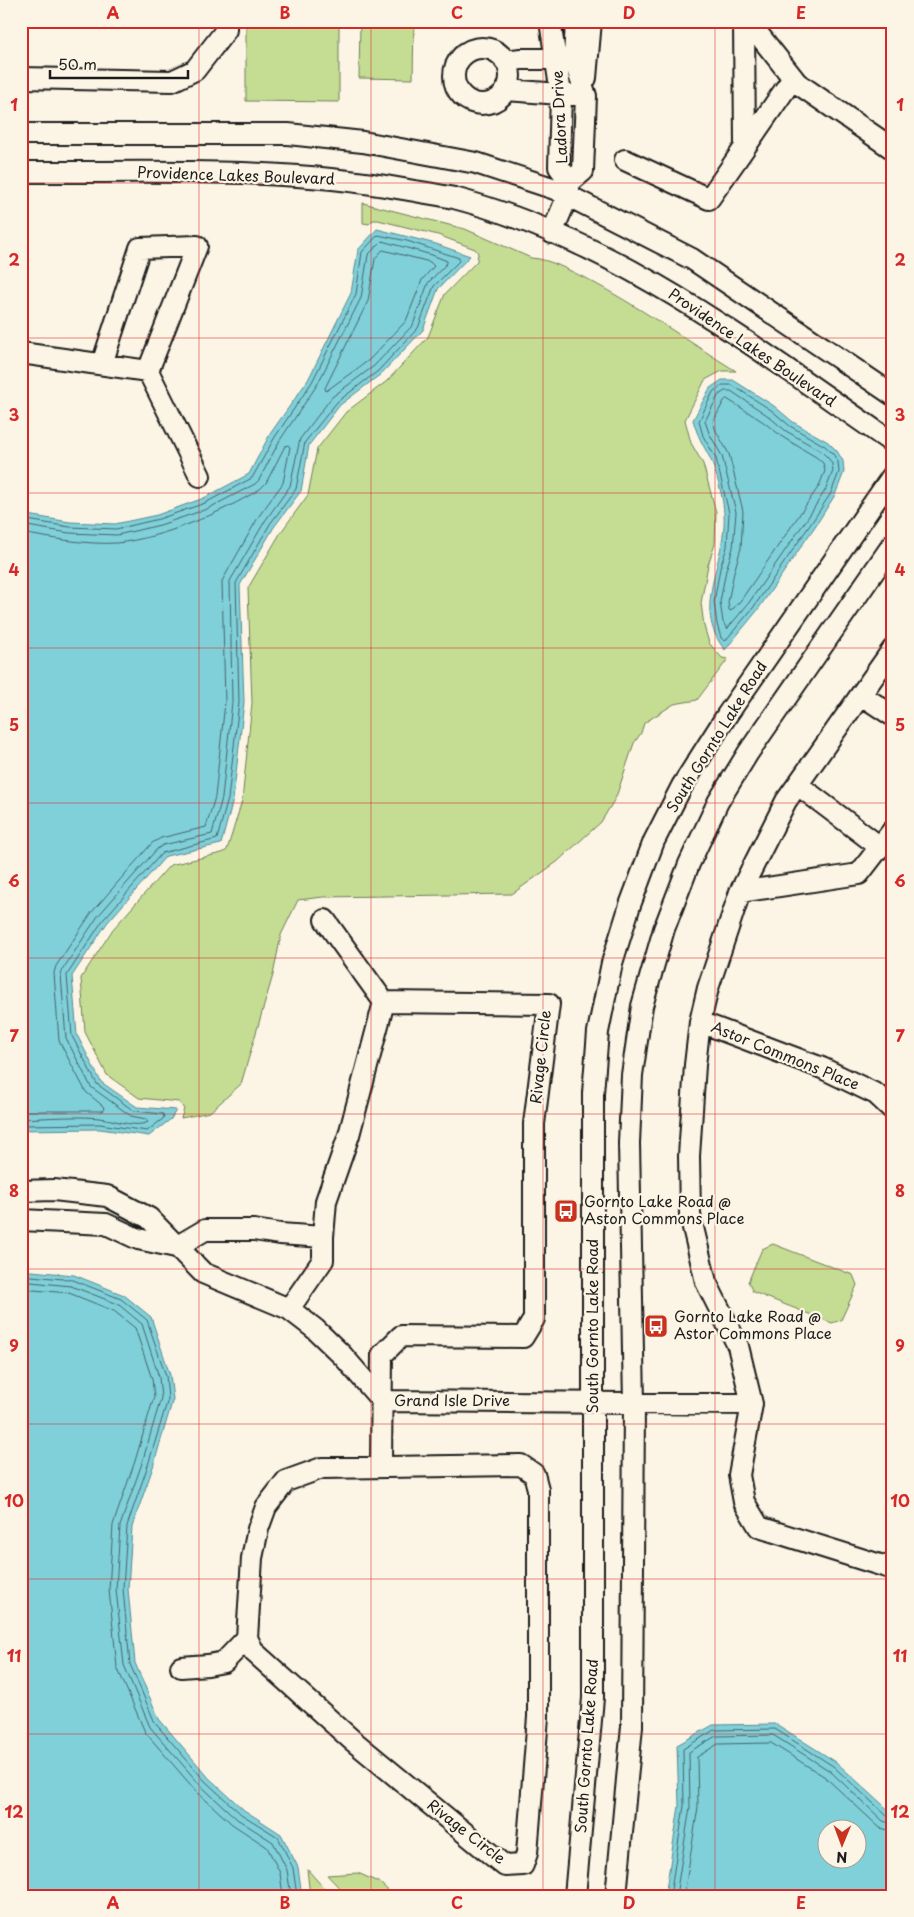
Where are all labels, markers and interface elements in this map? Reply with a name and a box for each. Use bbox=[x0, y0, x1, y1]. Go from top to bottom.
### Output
text: A bbox=[107, 0, 120, 24]
text: B bbox=[280, 0, 291, 24]
text: C bbox=[451, 0, 463, 24]
text: D bbox=[623, 0, 635, 24]
text: E bbox=[796, 0, 806, 24]
scale bar bbox=[50, 48, 188, 80]
text: 50 m bbox=[58, 52, 97, 75]
street label: Ladora Drive bbox=[545, 70, 572, 164]
text: 1 bbox=[10, 92, 18, 116]
text: 1 bbox=[896, 92, 904, 116]
street label: Providence Lakes Boulevard bbox=[137, 160, 335, 189]
text: 2 bbox=[8, 247, 20, 271]
text: 2 bbox=[894, 247, 906, 271]
street label: Providence Lakes Boulevard bbox=[664, 282, 841, 412]
text: 3 bbox=[9, 402, 19, 426]
text: 3 bbox=[895, 402, 905, 426]
text: 4 bbox=[9, 557, 20, 581]
text: 4 bbox=[895, 557, 906, 581]
street label: South Gornto Lake Road bbox=[660, 656, 772, 816]
text: 5 bbox=[9, 712, 19, 736]
text: 5 bbox=[895, 712, 905, 736]
text: 6 bbox=[8, 868, 20, 892]
text: 6 bbox=[894, 868, 906, 892]
street label: Rivage Circle bbox=[523, 1009, 556, 1105]
street label: Astor Commons Place bbox=[708, 1014, 863, 1095]
text: 7 bbox=[9, 1023, 19, 1047]
text: 7 bbox=[895, 1023, 905, 1047]
text: 8 bbox=[9, 1178, 19, 1202]
text: 8 bbox=[895, 1178, 905, 1202]
place label: Gornto Lake Road @ Aston Commons Place bbox=[584, 1189, 744, 1229]
bus stop icon: Gornto Lake Road @ Aston Commons Place bbox=[553, 1198, 579, 1224]
street label: South Gornto Lake Road bbox=[580, 1239, 603, 1413]
place label: Gornto Lake Road @ Astor Commons Place bbox=[674, 1304, 832, 1344]
bus stop icon: Gornto Lake Road @ Astor Commons Place bbox=[643, 1313, 669, 1339]
text: 9 bbox=[9, 1333, 19, 1357]
text: 9 bbox=[895, 1333, 905, 1357]
street label: Grand Isle Drive bbox=[394, 1388, 510, 1411]
text: 10 bbox=[4, 1488, 24, 1512]
text: 10 bbox=[890, 1488, 910, 1512]
text: 11 bbox=[7, 1643, 21, 1667]
text: 11 bbox=[893, 1643, 907, 1667]
street label: South Gornto Lake Road bbox=[568, 1658, 603, 1834]
street label: Rivage Circle bbox=[423, 1793, 511, 1869]
text: 12 bbox=[5, 1799, 23, 1823]
text: 12 bbox=[891, 1799, 909, 1823]
north arrow bbox=[816, 1820, 866, 1870]
text: N bbox=[836, 1847, 847, 1868]
text: A bbox=[107, 1890, 120, 1914]
text: B bbox=[280, 1890, 291, 1914]
text: C bbox=[451, 1890, 463, 1914]
text: D bbox=[623, 1890, 635, 1914]
text: E bbox=[796, 1890, 806, 1914]

